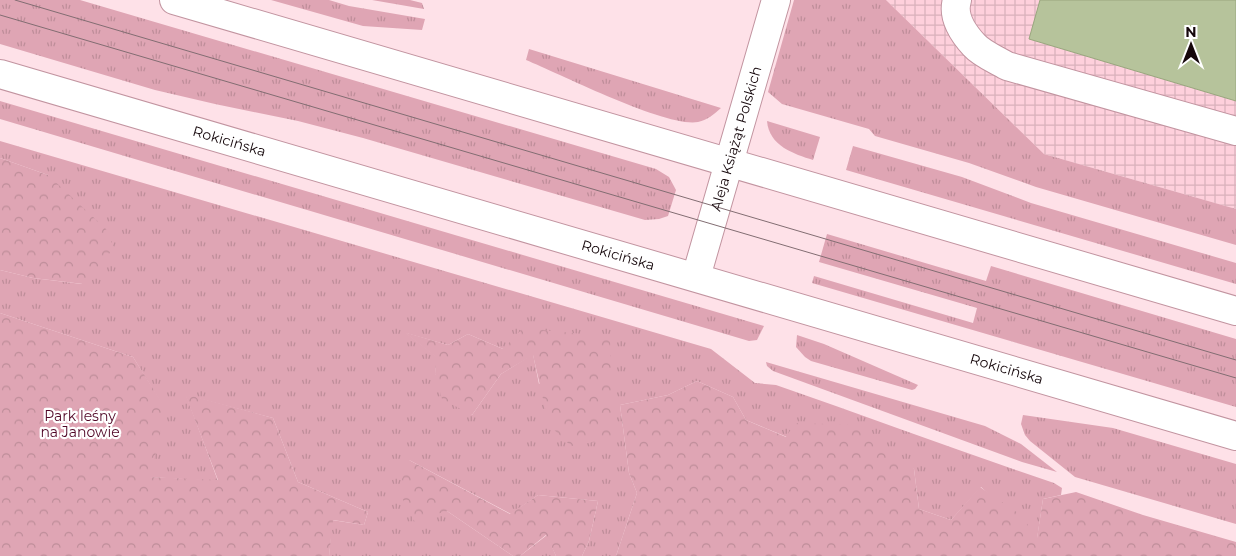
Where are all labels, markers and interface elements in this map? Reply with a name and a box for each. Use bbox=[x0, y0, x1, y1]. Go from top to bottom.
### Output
north arrow bbox=[1166, 20, 1216, 70]
text: N bbox=[1185, 23, 1197, 41]
street label: Aleja Książąt Polskich bbox=[706, 64, 765, 213]
street label: Rokicińska bbox=[191, 122, 268, 160]
street label: Rokicińska bbox=[579, 236, 657, 274]
street label: Rokicińska bbox=[968, 350, 1045, 388]
park label: Park leśny na Janowie bbox=[40, 407, 120, 441]

